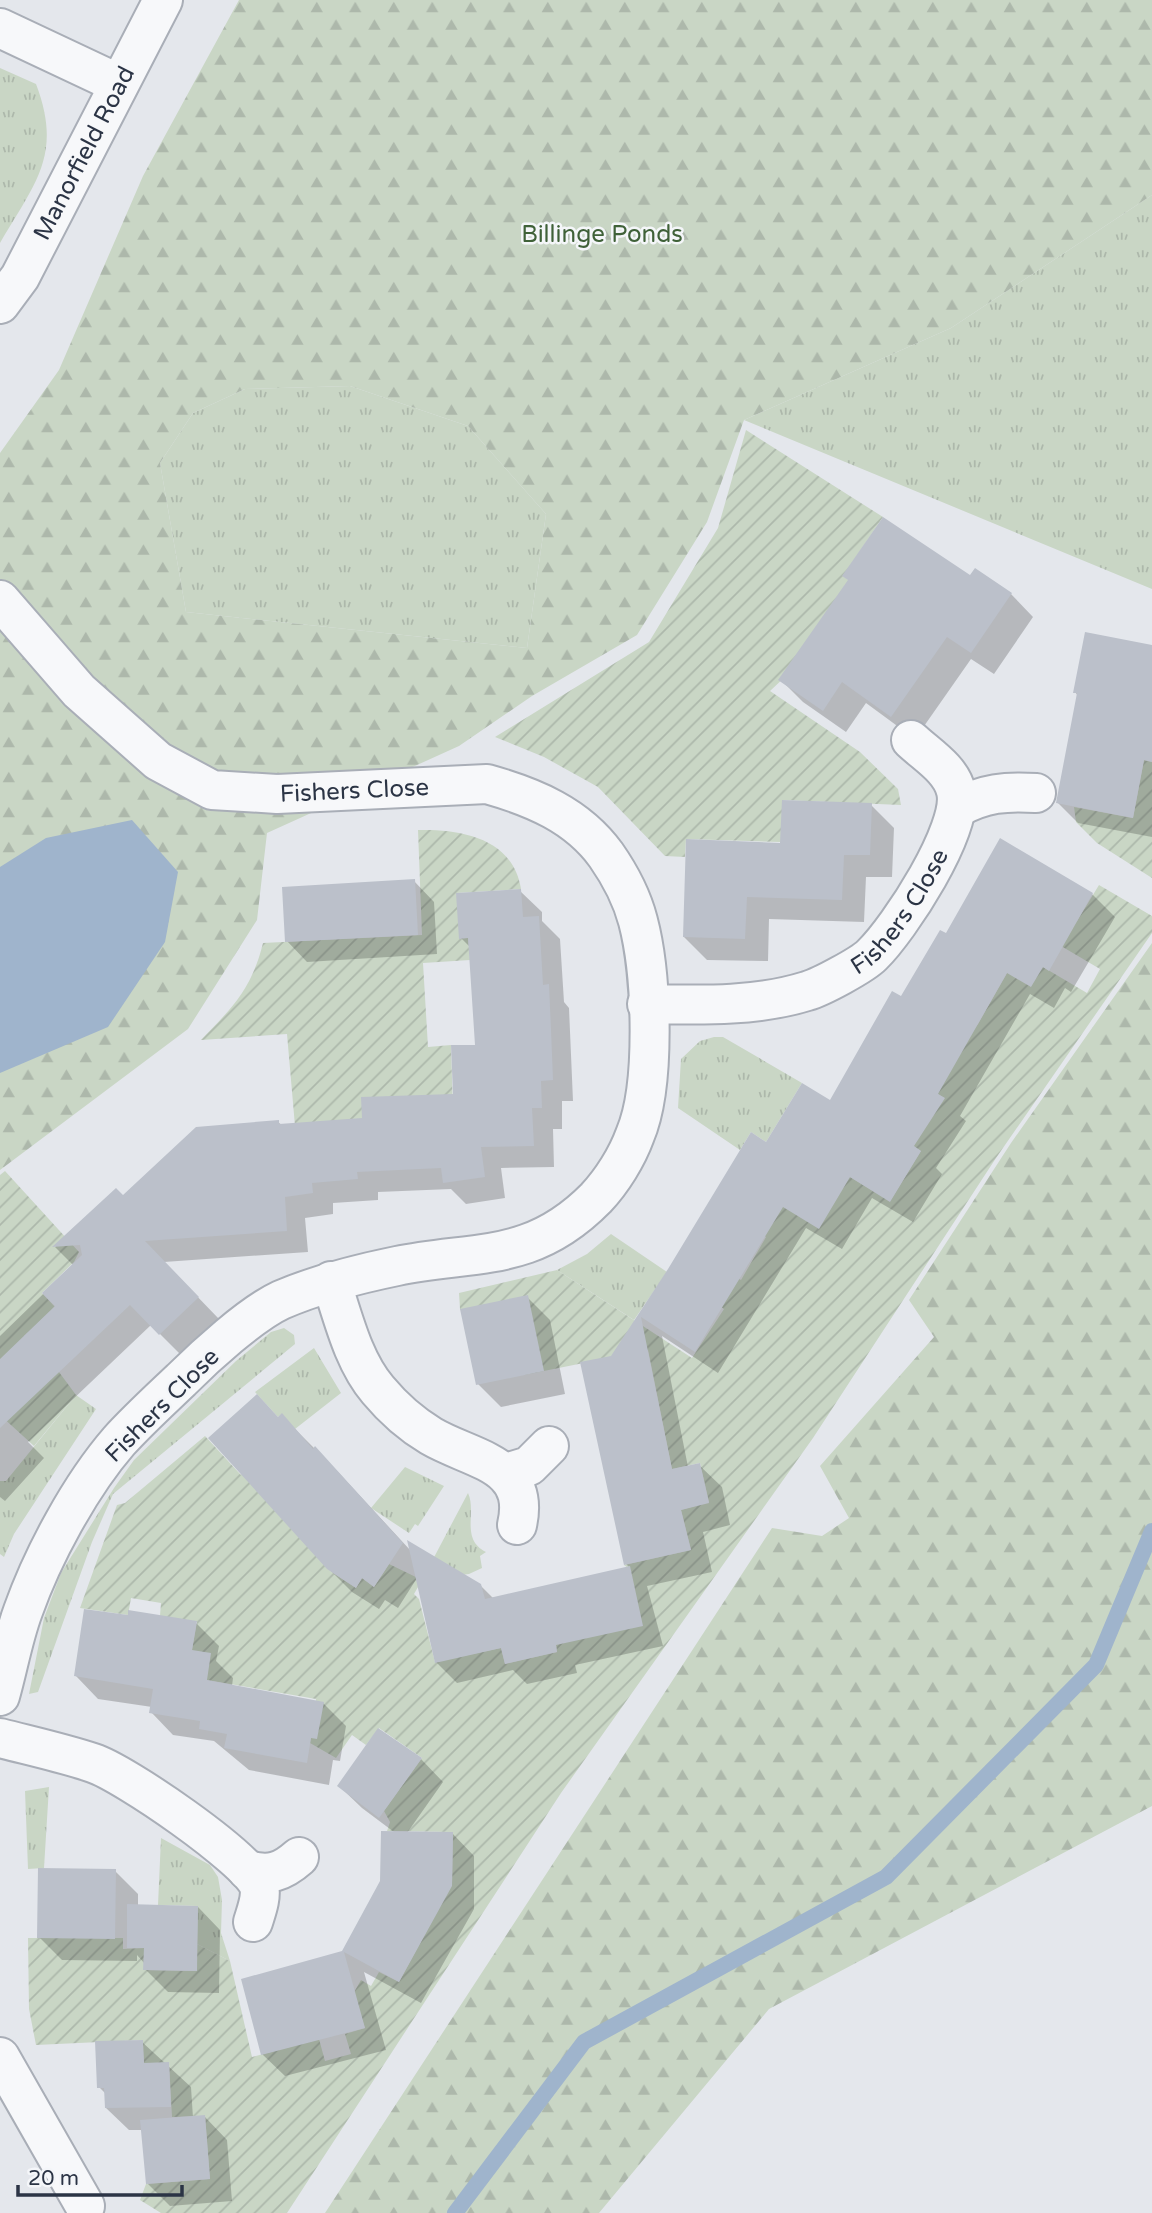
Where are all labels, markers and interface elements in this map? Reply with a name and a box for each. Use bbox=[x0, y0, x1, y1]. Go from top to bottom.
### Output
street label: Manorfield Road bbox=[28, 62, 141, 245]
park label: Billinge Ponds bbox=[521, 220, 683, 249]
street label: Fishers Close bbox=[279, 773, 430, 809]
street label: Fishers Close bbox=[845, 844, 955, 981]
street label: Fishers Close bbox=[99, 1342, 225, 1468]
scale bar bbox=[18, 2154, 182, 2198]
text: 20 m bbox=[28, 2166, 79, 2191]

